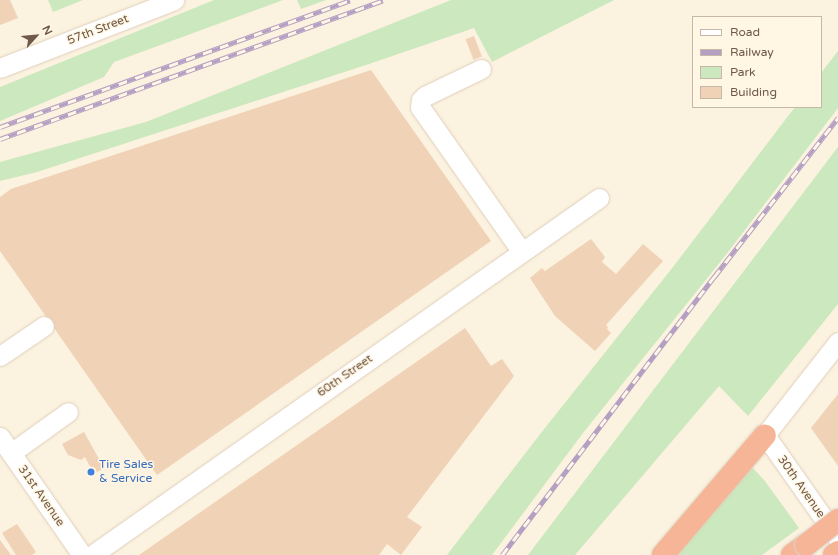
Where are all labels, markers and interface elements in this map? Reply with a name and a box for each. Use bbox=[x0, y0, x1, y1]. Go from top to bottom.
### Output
street label: 57th Street bbox=[65, 12, 131, 48]
north arrow bbox=[16, 16, 56, 56]
legend bbox=[692, 16, 822, 108]
text: N bbox=[39, 23, 55, 37]
text: Road bbox=[730, 25, 760, 39]
text: Railway bbox=[730, 45, 774, 59]
text: Park bbox=[730, 65, 756, 79]
text: Building bbox=[730, 85, 777, 99]
street label: 60th Street bbox=[315, 352, 375, 400]
street label: 30th Avenue bbox=[774, 453, 828, 521]
place label: Tire Sales & Service bbox=[99, 458, 153, 486]
street label: 31st Avenue bbox=[15, 463, 67, 529]
marker: Tire Sales & Service bbox=[86, 467, 96, 477]

